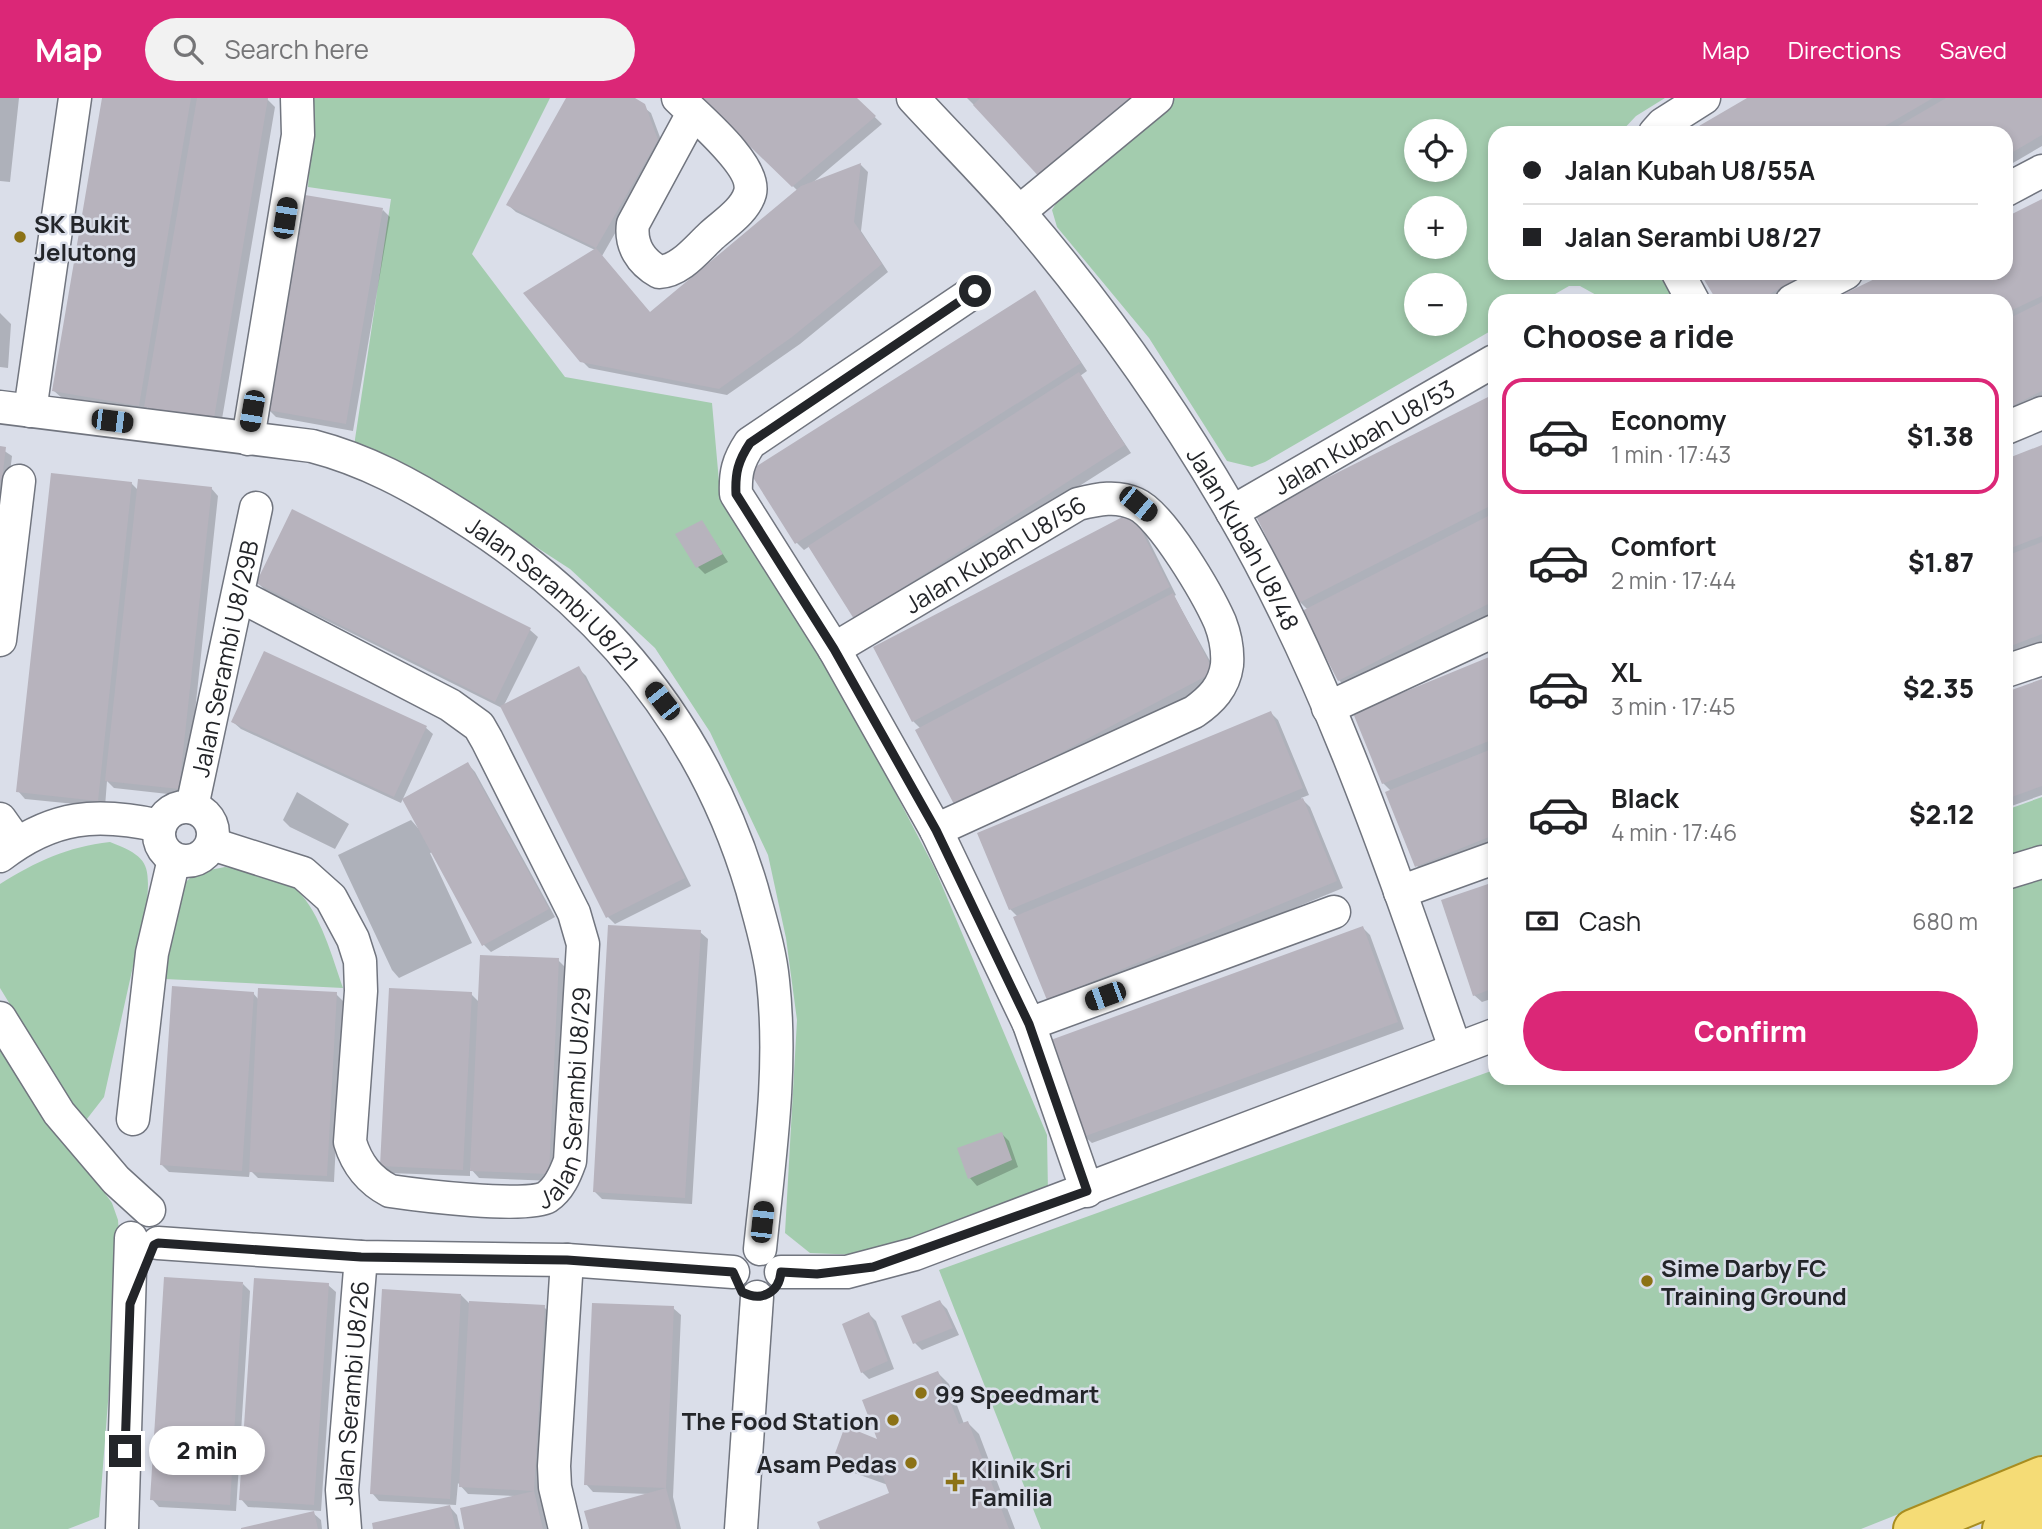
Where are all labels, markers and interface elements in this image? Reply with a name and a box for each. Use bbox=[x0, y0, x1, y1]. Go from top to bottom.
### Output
search box bbox=[145, 18, 635, 81]
text: Map bbox=[35, 27, 103, 72]
icon: search bbox=[169, 30, 207, 68]
text: Search here bbox=[225, 31, 369, 67]
text: Map bbox=[1702, 33, 1750, 66]
text: Directions bbox=[1788, 33, 1901, 66]
text: Saved bbox=[1939, 33, 2007, 66]
map controls bbox=[1404, 119, 1467, 336]
button: locate bbox=[1404, 119, 1467, 182]
text: Jalan Kubah U8/55A bbox=[1565, 152, 1815, 188]
car bbox=[272, 196, 299, 240]
button: + bbox=[1404, 196, 1467, 259]
place label: SK Bukit Jelutong bbox=[34, 207, 137, 268]
text: Jalan Serambi U8/27 bbox=[1565, 219, 1822, 255]
marker: SK Bukit Jelutong bbox=[12, 229, 28, 245]
button: − bbox=[1404, 273, 1467, 336]
route start bbox=[959, 275, 991, 307]
text: Choose a ride bbox=[1523, 314, 1734, 358]
street label: Jalan Kubah U8/53 bbox=[1267, 371, 1460, 501]
car bbox=[239, 388, 266, 434]
text: Economy bbox=[1611, 402, 1726, 438]
icon: car bbox=[1527, 405, 1590, 468]
car bbox=[90, 408, 135, 434]
text: $1.38 bbox=[1907, 418, 1974, 454]
text: 1 min · 17:43 bbox=[1611, 438, 1731, 470]
street label: Jalan Kubah U8/48 bbox=[1180, 440, 1308, 635]
car bbox=[1116, 483, 1161, 525]
street label: Jalan Kubah U8/56 bbox=[898, 487, 1092, 620]
street label: Jalan Serambi U8/21 bbox=[460, 508, 647, 677]
text: Comfort bbox=[1611, 528, 1717, 564]
icon: car bbox=[1527, 531, 1590, 594]
street label: Jalan Serambi U8/29B bbox=[182, 537, 265, 780]
text: $1.87 bbox=[1908, 544, 1974, 580]
text: 2 min · 17:44 bbox=[1611, 564, 1736, 596]
text: XL bbox=[1611, 654, 1642, 690]
icon: car bbox=[1527, 657, 1590, 720]
text: $2.35 bbox=[1903, 670, 1974, 706]
car bbox=[641, 678, 684, 724]
text: 3 min · 17:45 bbox=[1611, 690, 1736, 722]
text: Black bbox=[1611, 780, 1679, 816]
icon: car bbox=[1527, 783, 1590, 846]
text: $2.12 bbox=[1909, 796, 1974, 832]
text: 4 min · 17:46 bbox=[1611, 816, 1737, 848]
icon: cash bbox=[1523, 902, 1561, 940]
text: Cash bbox=[1579, 903, 1641, 939]
text: 680 m bbox=[1912, 905, 1978, 937]
car bbox=[1082, 979, 1129, 1013]
street label: Jalan Serambi U8/29 bbox=[533, 986, 597, 1216]
button: Confirm bbox=[1523, 991, 1978, 1071]
car bbox=[750, 1200, 775, 1244]
place label: Sime Darby FC Training Ground bbox=[1661, 1251, 1847, 1312]
marker: Sime Darby FC Training Ground bbox=[1639, 1273, 1655, 1289]
street label: Jalan Serambi U8/26 bbox=[325, 1279, 376, 1508]
place label: 99 Speedmart bbox=[935, 1377, 1099, 1410]
marker: 99 Speedmart bbox=[913, 1385, 929, 1401]
place label: The Food Station bbox=[682, 1404, 879, 1437]
marker: The Food Station bbox=[885, 1412, 901, 1428]
callout: 2 min bbox=[150, 1426, 265, 1476]
text: 2 min bbox=[177, 1434, 238, 1466]
route end bbox=[109, 1435, 141, 1467]
place label: Asam Pedas bbox=[757, 1447, 897, 1480]
place label: Klinik Sri Familia bbox=[971, 1452, 1072, 1513]
marker: Asam Pedas bbox=[903, 1455, 919, 1471]
marker: Klinik Sri Familia bbox=[945, 1472, 965, 1492]

